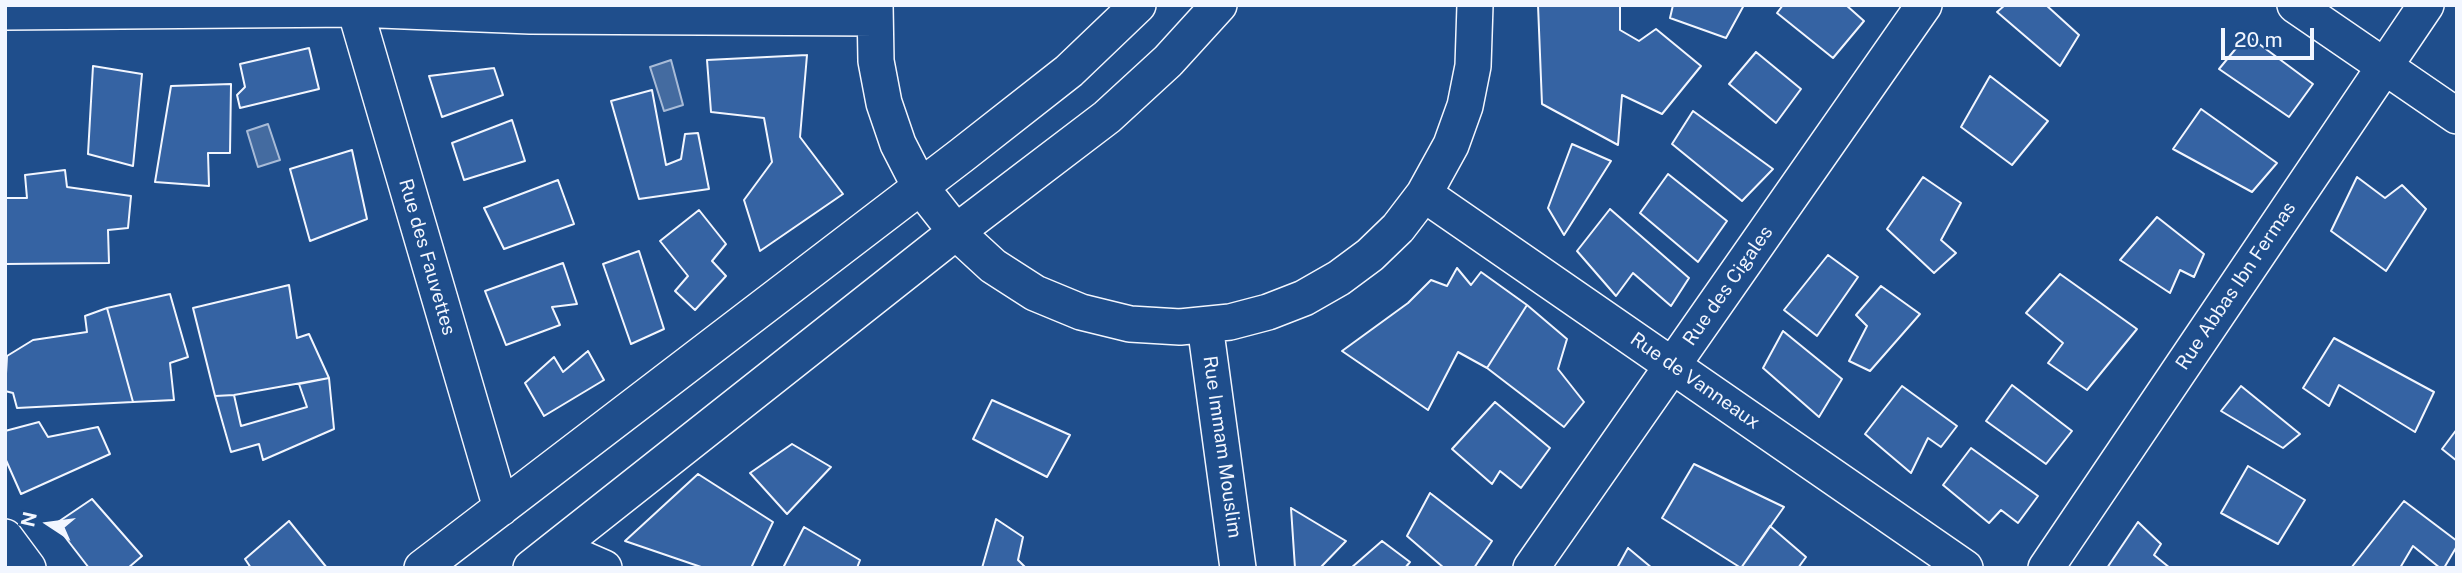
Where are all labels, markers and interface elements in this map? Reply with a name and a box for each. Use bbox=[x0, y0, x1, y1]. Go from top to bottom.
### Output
scale bar bbox=[2224, 14, 2317, 58]
text: 20 m bbox=[2234, 27, 2283, 52]
street label: Rue des Fauvettes bbox=[394, 176, 460, 338]
street label: Rue Abbas Ibn Fermas bbox=[2171, 198, 2301, 374]
street label: Rue des Cigales bbox=[1678, 222, 1778, 350]
street label: Rue de Vanneaux bbox=[1626, 328, 1764, 434]
street label: Rue Immam Mouslim bbox=[1198, 354, 1246, 540]
north arrow bbox=[14, 489, 84, 559]
text: N bbox=[16, 510, 41, 529]

